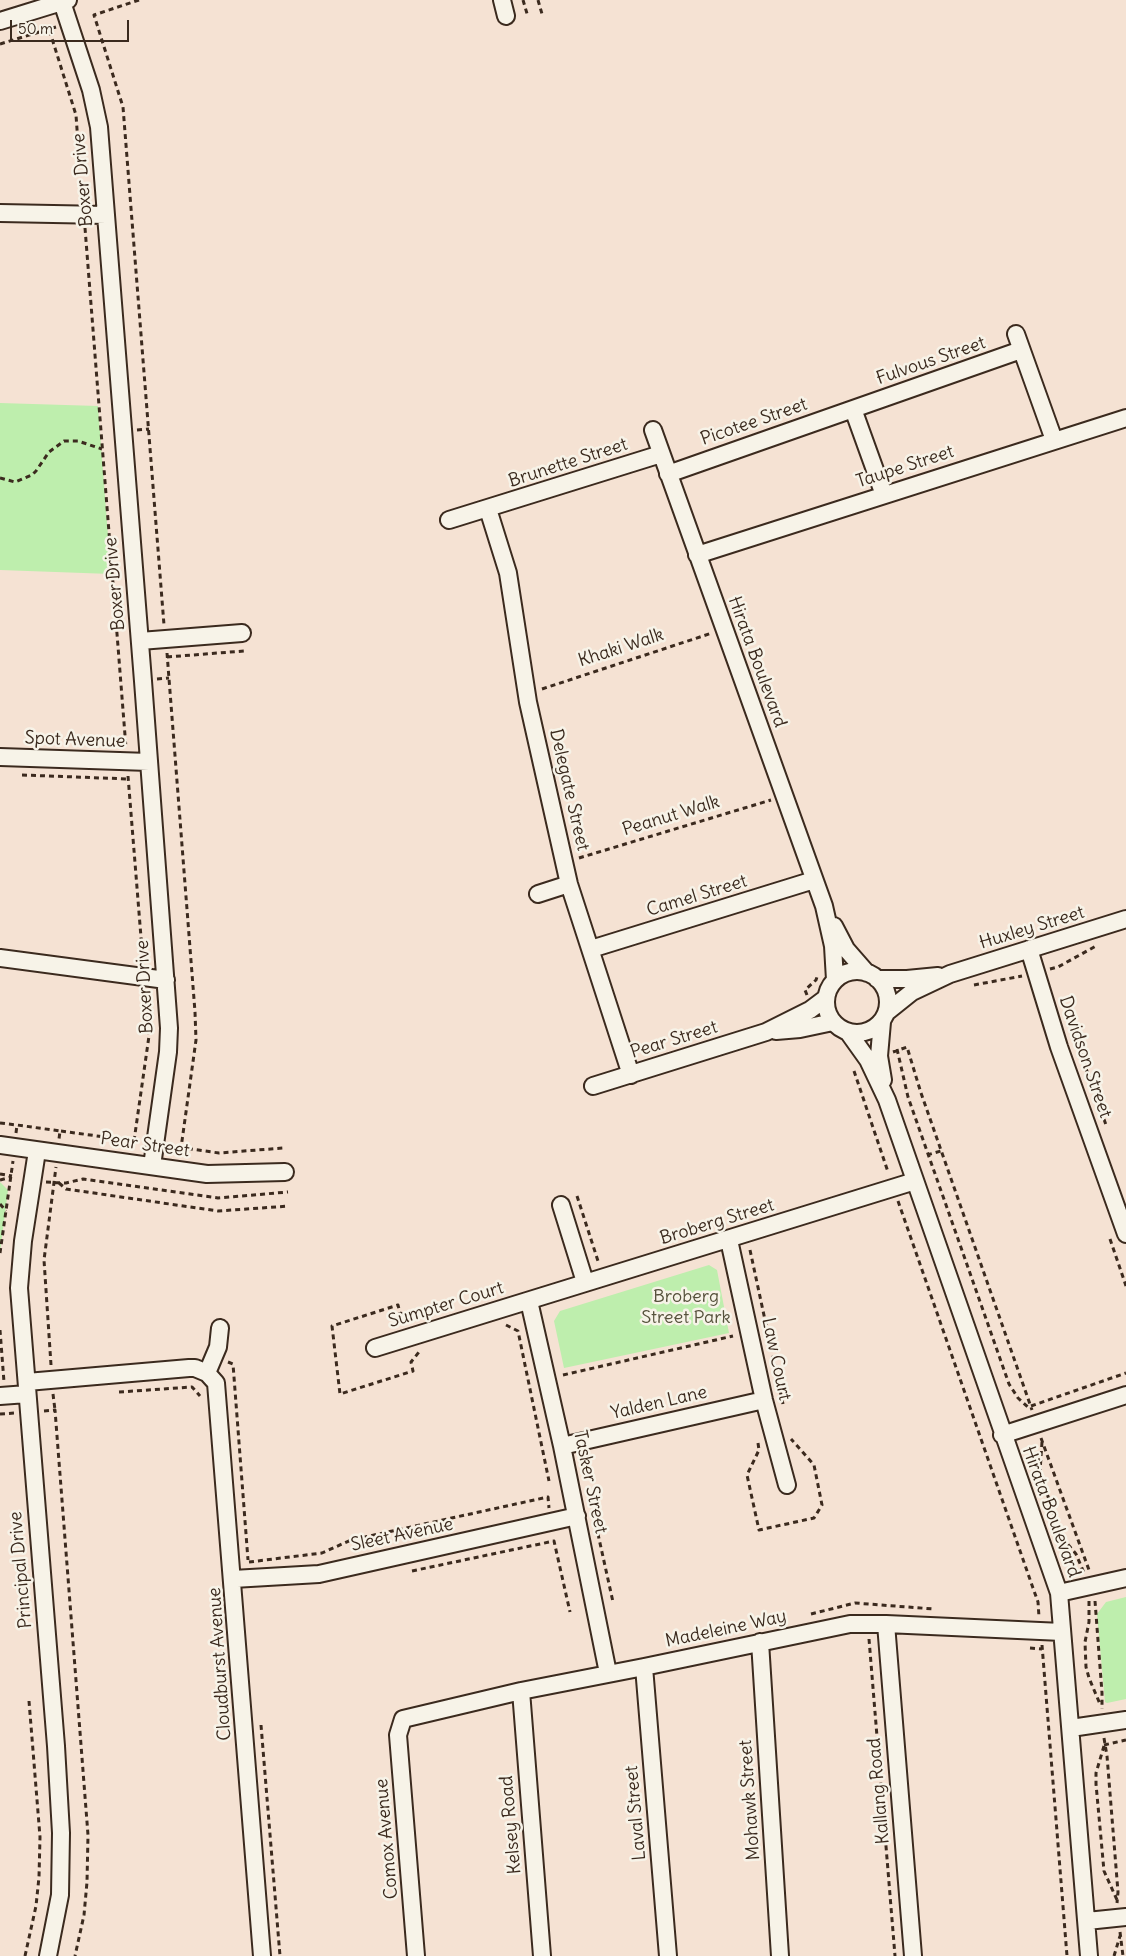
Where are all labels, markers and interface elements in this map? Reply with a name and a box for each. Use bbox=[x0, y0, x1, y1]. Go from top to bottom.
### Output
scale bar bbox=[12, 10, 131, 42]
text: 50 m bbox=[18, 19, 53, 38]
street label: Boxer Drive bbox=[68, 132, 98, 228]
street label: Fulvous Street bbox=[874, 332, 988, 390]
street label: Picotee Street bbox=[698, 394, 810, 450]
street label: Brunette Street bbox=[506, 434, 630, 492]
street label: Taupe Street bbox=[854, 441, 956, 493]
street label: Boxer Drive bbox=[100, 536, 130, 632]
street label: Hirata Boulevard bbox=[723, 594, 791, 730]
street label: Khaki Walk bbox=[576, 624, 666, 672]
street label: Spot Avenue bbox=[24, 727, 126, 753]
street label: Delegate Street bbox=[544, 727, 594, 853]
street label: Peanut Walk bbox=[620, 791, 722, 841]
street label: Camel Street bbox=[644, 870, 750, 922]
street label: Huxley Street bbox=[977, 902, 1087, 954]
street label: Boxer Drive bbox=[132, 940, 158, 1034]
street label: Davidson Street bbox=[1054, 993, 1116, 1121]
street label: Pear Street bbox=[628, 1017, 720, 1063]
street label: Pear Street bbox=[99, 1128, 191, 1162]
street label: Broberg Street bbox=[657, 1194, 777, 1250]
street label: Sumpter Court bbox=[386, 1277, 506, 1333]
park label: Broberg Street Park bbox=[641, 1286, 731, 1328]
street label: Law Court bbox=[757, 1316, 795, 1402]
street label: Yalden Lane bbox=[609, 1381, 709, 1425]
street label: Tasker Street bbox=[569, 1428, 611, 1536]
street label: Hirata Boulevard bbox=[1017, 1444, 1085, 1580]
street label: Principal Drive bbox=[5, 1511, 37, 1629]
street label: Sleet Avenue bbox=[349, 1514, 455, 1556]
street label: Cloudburst Avenue bbox=[204, 1587, 236, 1741]
street label: Madeleine Way bbox=[663, 1606, 789, 1652]
street label: Kallang Road bbox=[864, 1737, 894, 1845]
street label: Mohawk Street bbox=[735, 1739, 765, 1861]
street label: Laval Street bbox=[621, 1765, 651, 1861]
street label: Kelsey Road bbox=[496, 1775, 526, 1875]
street label: Comox Avenue bbox=[371, 1778, 403, 1900]

